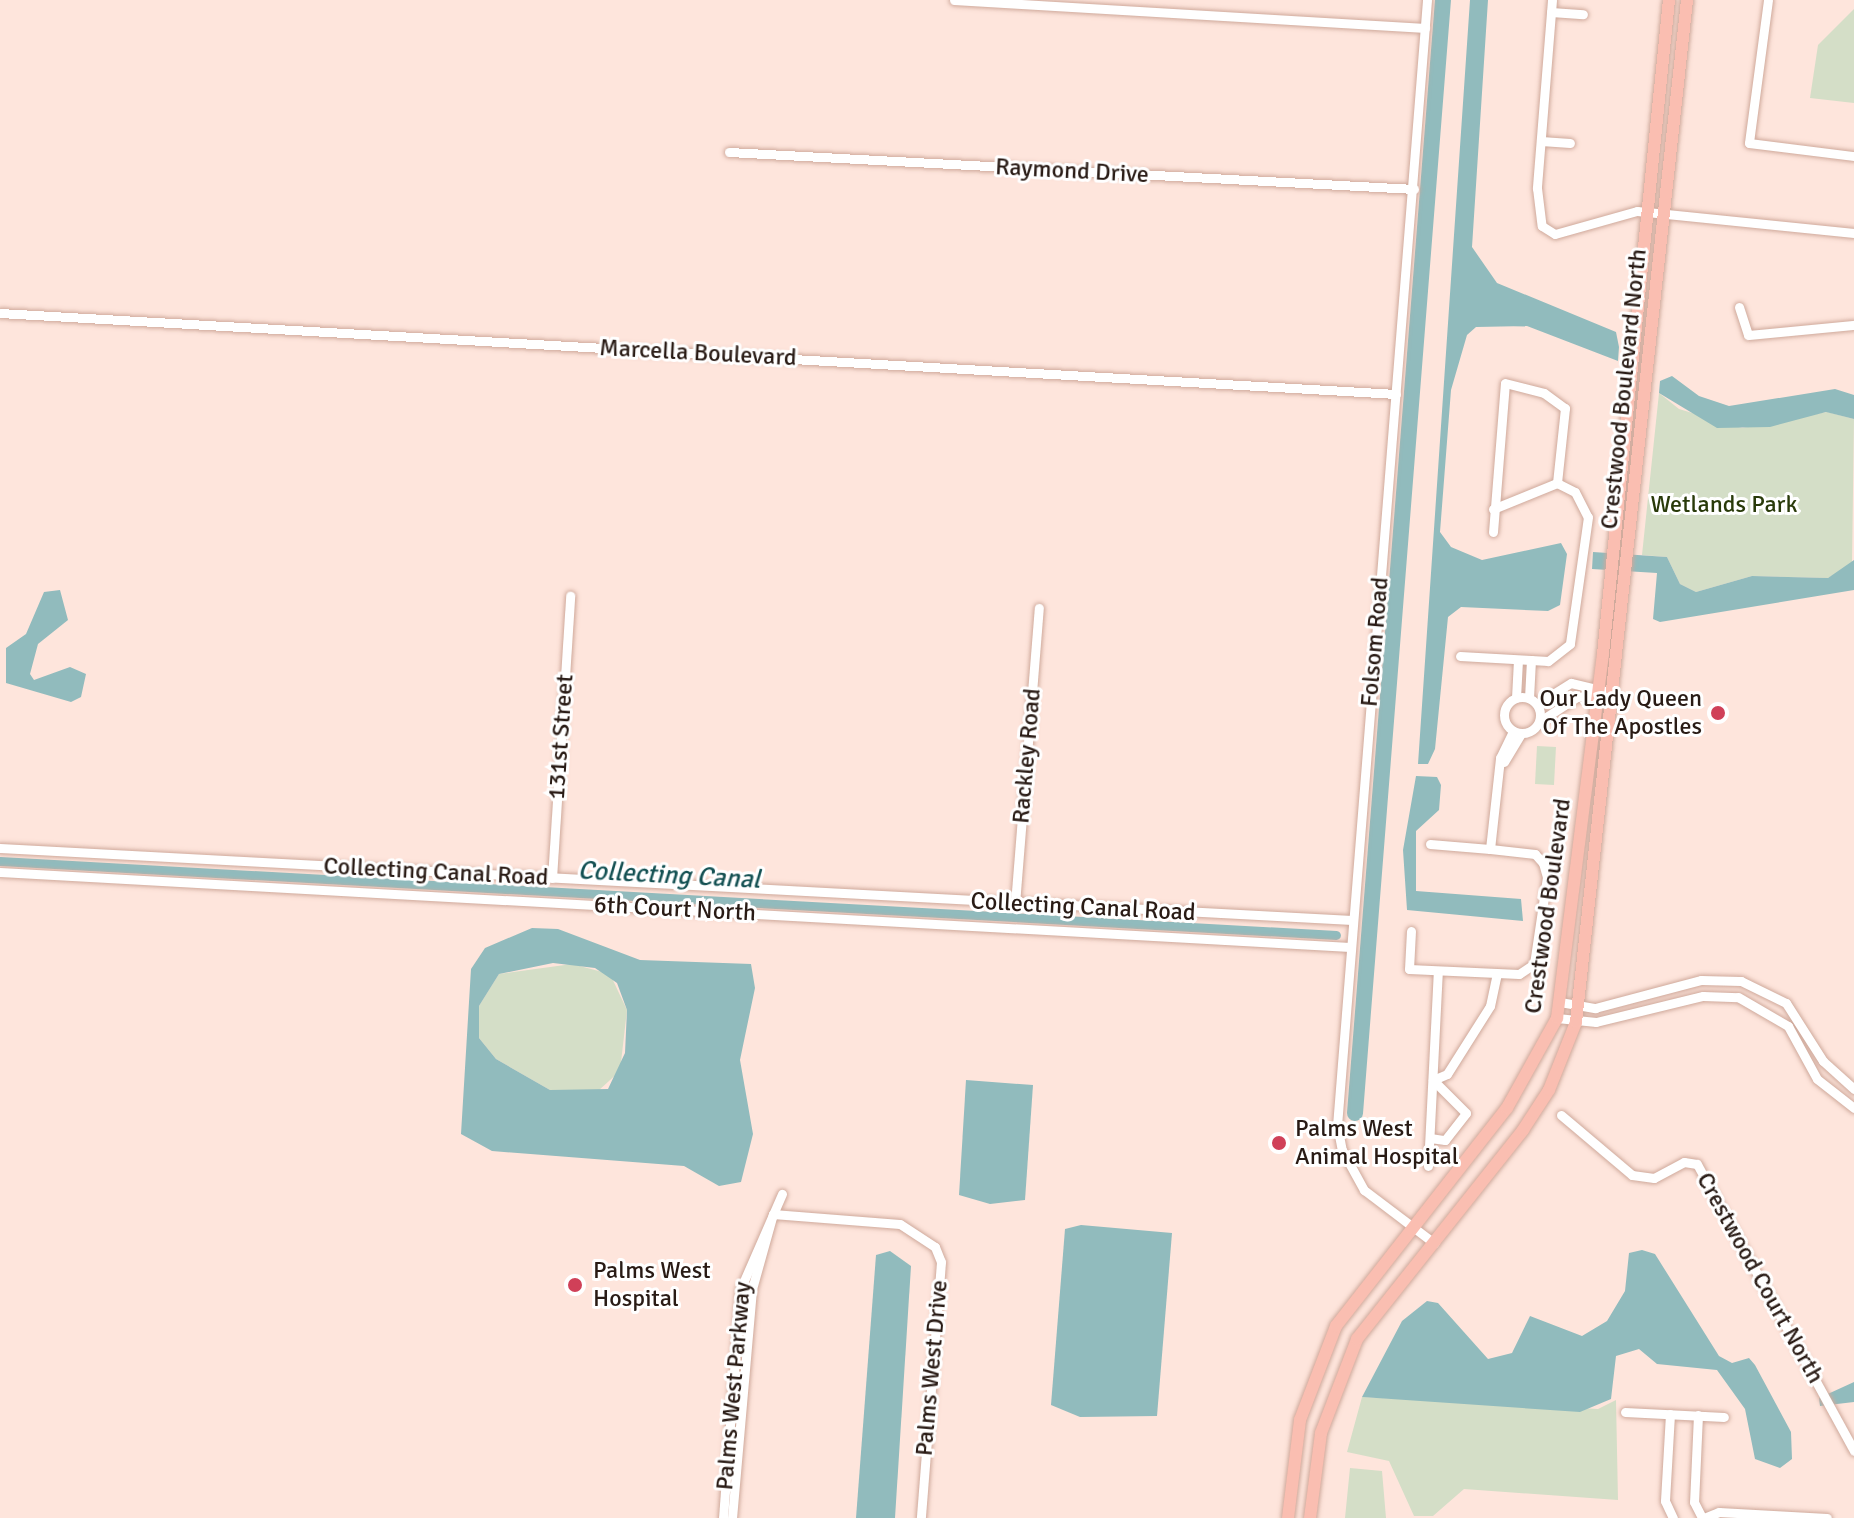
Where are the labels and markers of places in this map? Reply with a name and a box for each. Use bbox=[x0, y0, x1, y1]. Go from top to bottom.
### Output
place label: Our Lady Queen Of The Apostles bbox=[1540, 685, 1702, 741]
marker: Our Lady Queen Of The Apostles bbox=[1709, 704, 1727, 722]
place label: Palms West Animal Hospital bbox=[1295, 1115, 1459, 1171]
marker: Palms West Animal Hospital bbox=[1270, 1134, 1288, 1152]
place label: Palms West Hospital bbox=[593, 1257, 711, 1313]
marker: Palms West Hospital bbox=[564, 1274, 586, 1296]

